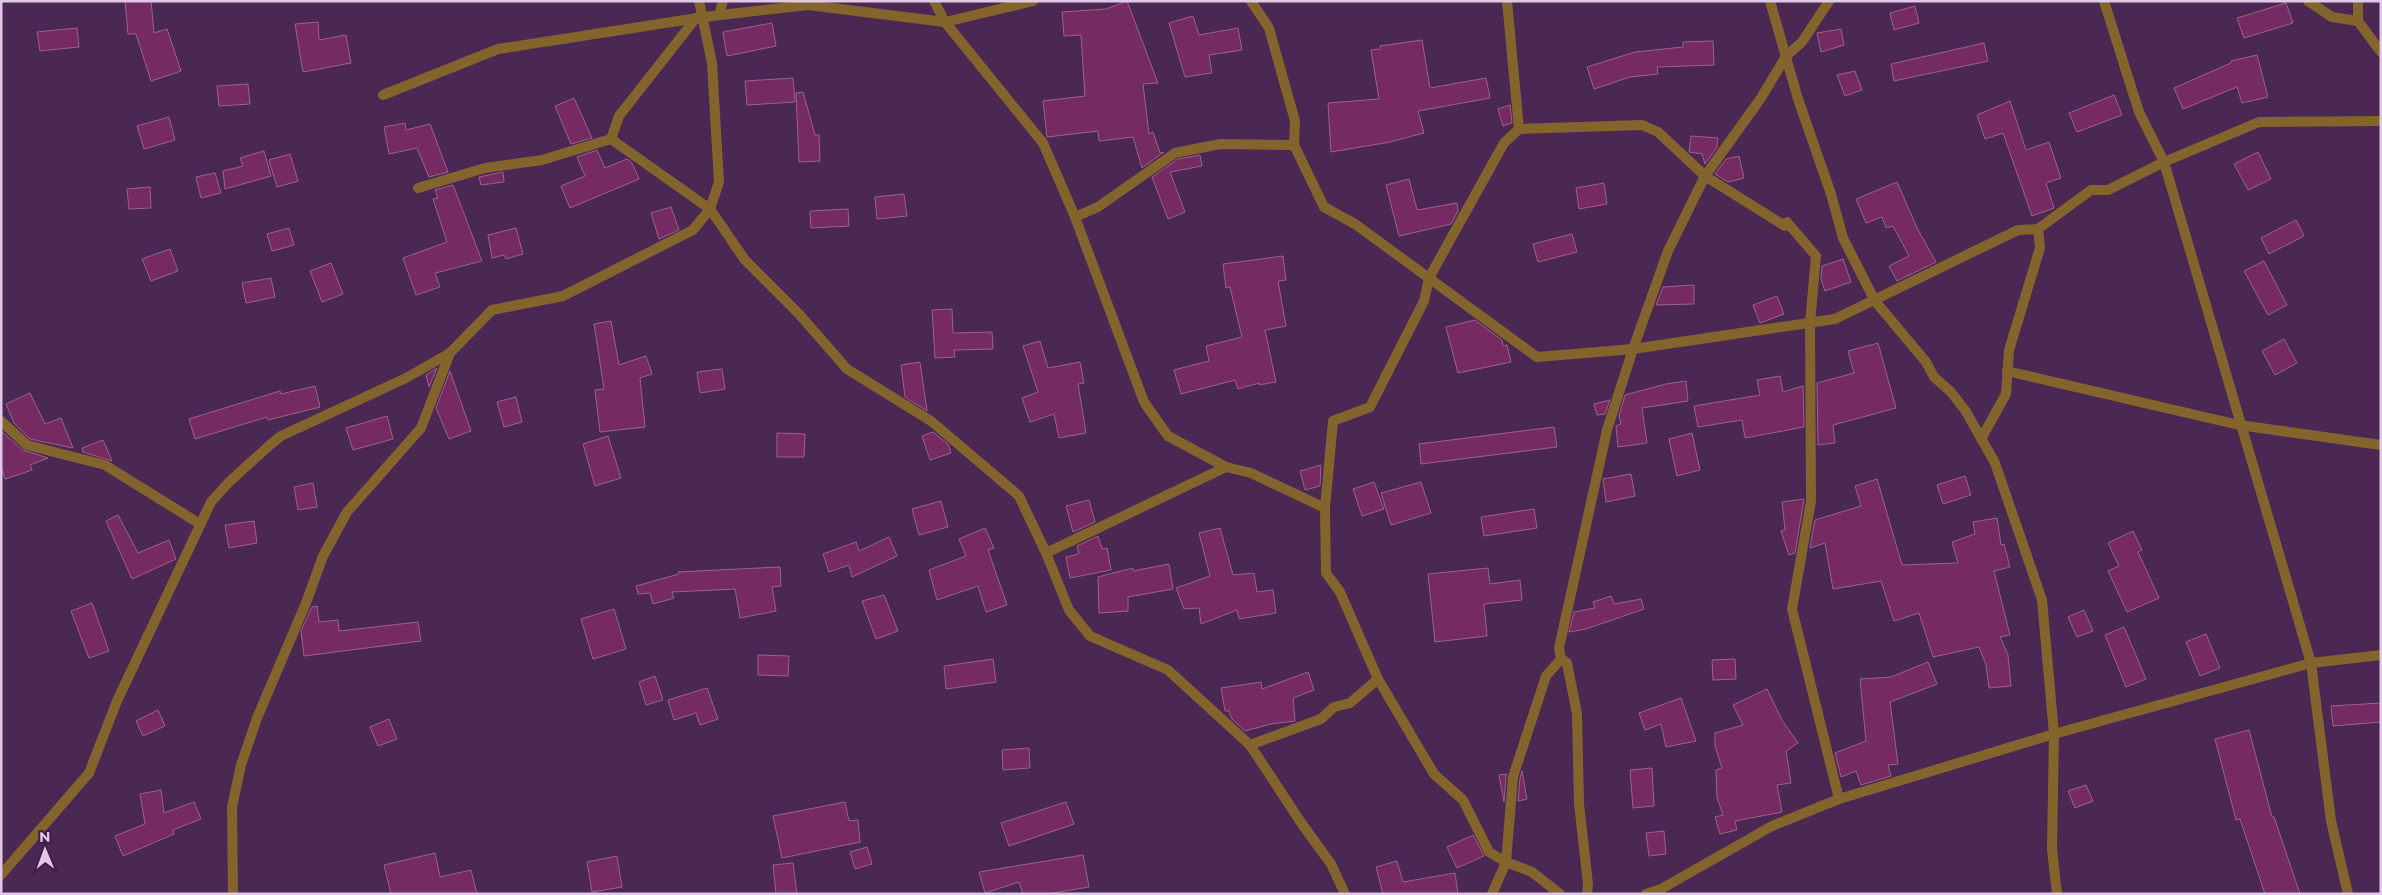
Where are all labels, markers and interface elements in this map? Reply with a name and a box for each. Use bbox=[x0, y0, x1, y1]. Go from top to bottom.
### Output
north arrow bbox=[20, 825, 70, 875]
text: N bbox=[39, 828, 51, 846]

